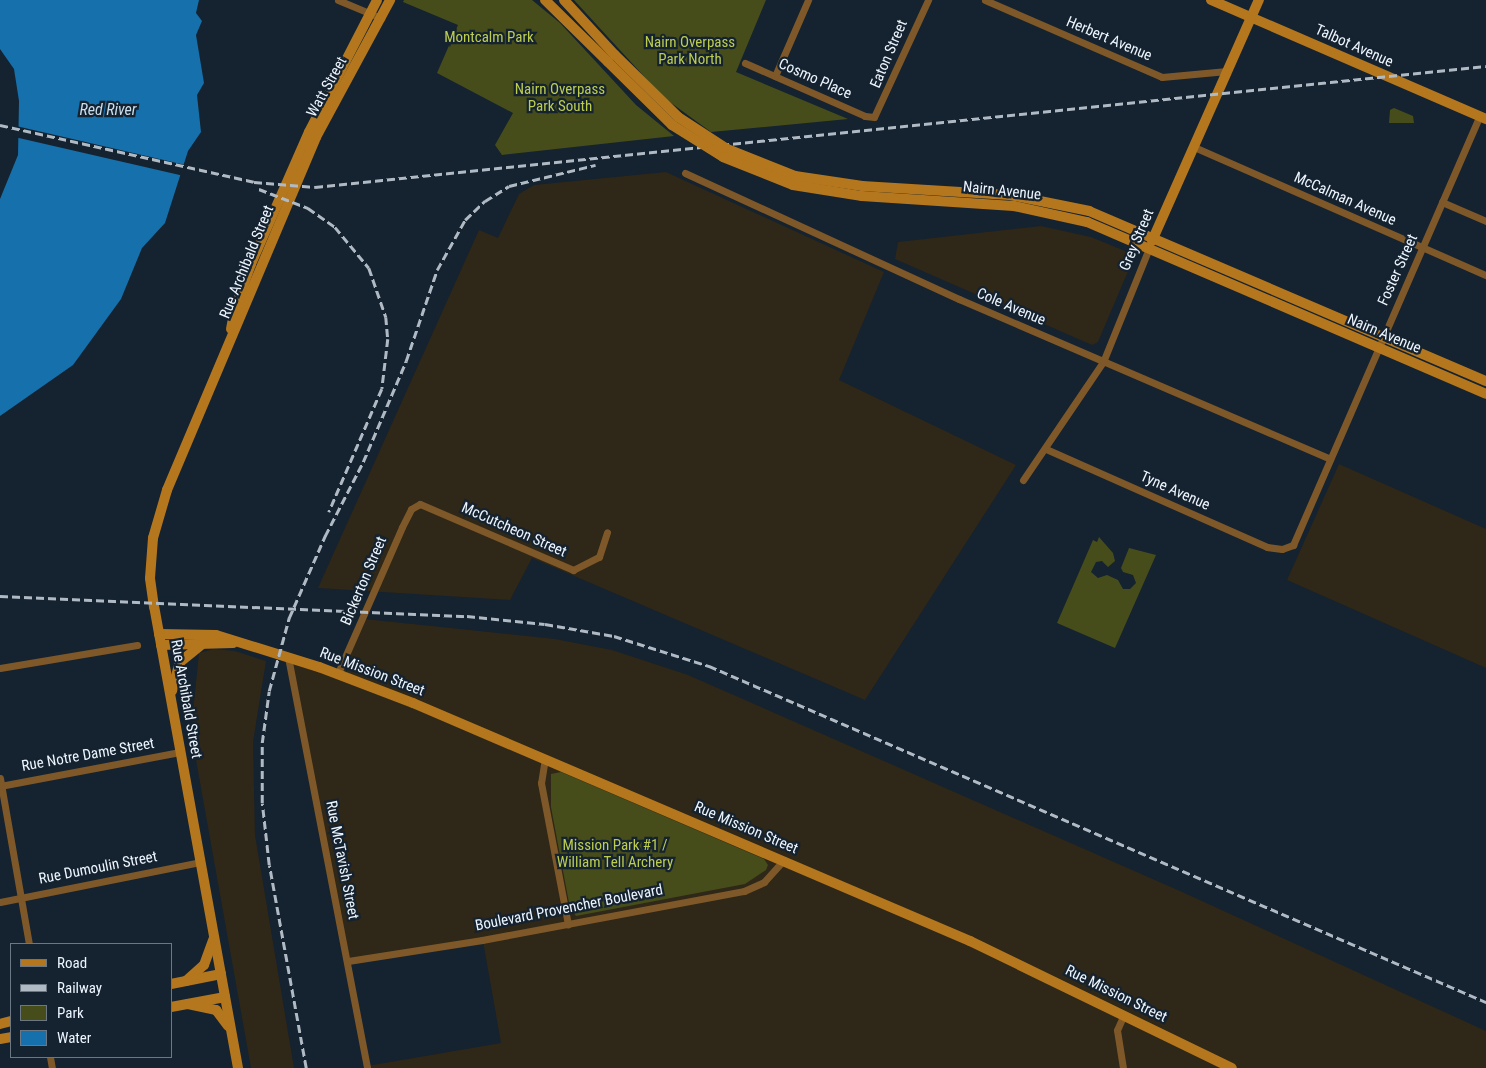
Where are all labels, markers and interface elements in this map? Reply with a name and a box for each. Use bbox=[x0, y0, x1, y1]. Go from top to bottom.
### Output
street label: Herbert Avenue bbox=[1063, 13, 1155, 65]
street label: Eaton Street bbox=[867, 17, 911, 91]
street label: Talbot Avenue bbox=[1312, 21, 1396, 71]
park label: Montcalm Park bbox=[444, 29, 534, 47]
park label: Nairn Overpass Park North bbox=[645, 33, 735, 68]
street label: Watt Street bbox=[303, 54, 351, 120]
street label: Cosmo Place bbox=[776, 55, 854, 103]
park label: Nairn Overpass Park South bbox=[515, 80, 605, 115]
water label: Red River bbox=[79, 100, 137, 120]
street label: McCalman Avenue bbox=[1291, 168, 1399, 230]
street label: Nairn Avenue bbox=[962, 178, 1042, 204]
street label: Rue Archibald Street bbox=[216, 203, 278, 321]
street label: Grey Street bbox=[1116, 207, 1158, 273]
street label: Foster Street bbox=[1374, 232, 1422, 308]
street label: Cole Avenue bbox=[974, 284, 1048, 330]
street label: Nairn Avenue bbox=[1344, 310, 1424, 358]
street label: Tyne Avenue bbox=[1137, 468, 1213, 514]
street label: McCutcheon Street bbox=[459, 499, 569, 561]
street label: Bickerton Street bbox=[337, 534, 391, 628]
street label: Rue Archibald Street bbox=[167, 638, 205, 760]
street label: Rue Mission Street bbox=[317, 644, 427, 700]
street label: Rue Notre Dame Street bbox=[20, 734, 156, 776]
street label: Rue Mission Street bbox=[691, 798, 801, 858]
street label: Rue McTavish Street bbox=[322, 799, 362, 921]
park label: Mission Park #1 / William Tell Archery bbox=[557, 836, 673, 871]
street label: Rue Dumoulin Street bbox=[37, 848, 159, 888]
street label: Boulevard Provencher Boulevard bbox=[474, 881, 664, 935]
legend bbox=[10, 943, 172, 1058]
text: Road bbox=[57, 954, 87, 972]
street label: Rue Mission Street bbox=[1062, 962, 1170, 1026]
text: Railway bbox=[57, 979, 102, 997]
text: Park bbox=[57, 1004, 84, 1022]
text: Water bbox=[57, 1029, 91, 1047]

